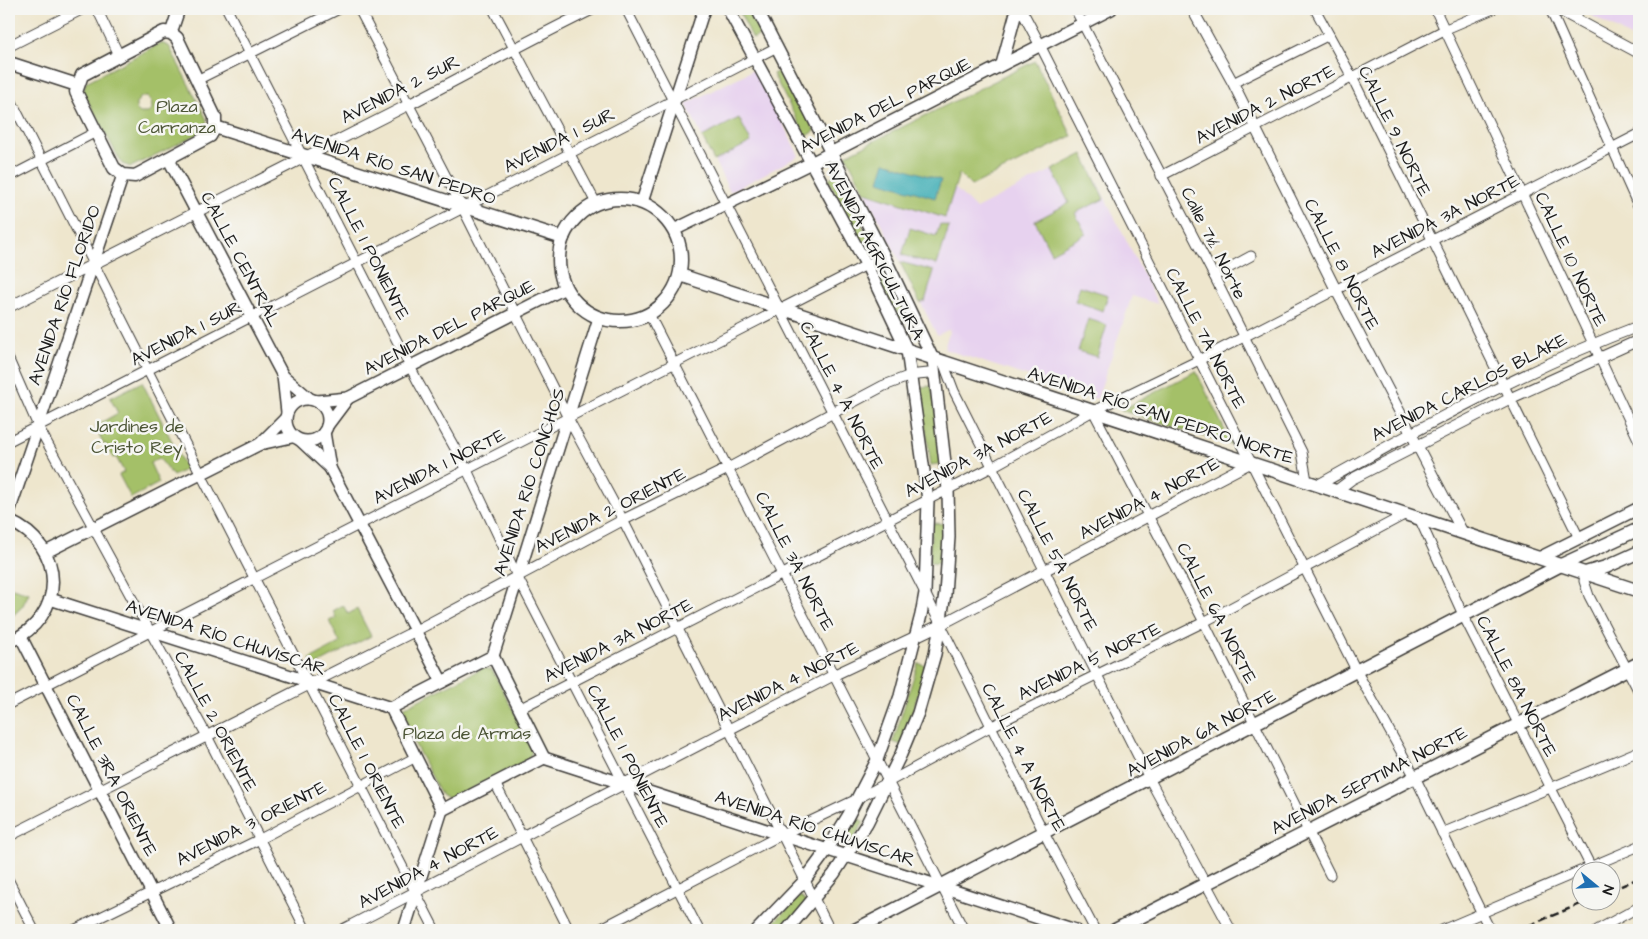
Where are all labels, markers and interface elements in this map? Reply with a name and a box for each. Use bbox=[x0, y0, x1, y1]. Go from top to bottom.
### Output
street label: AVENIDA 2 SUR bbox=[337, 49, 464, 130]
street label: AVENIDA DEL PARQUE bbox=[795, 51, 976, 160]
street label: AVENIDA 2 NORTE bbox=[1191, 58, 1340, 150]
street label: CALLE 9 NORTE bbox=[1352, 62, 1437, 201]
park label: Plaza Carranza bbox=[138, 94, 216, 140]
street label: AVENIDA 1 SUR bbox=[499, 102, 619, 179]
street label: AVENIDA RÍO SAN PEDRO bbox=[289, 122, 499, 211]
street label: AVENIDA AGRICULTURA bbox=[818, 156, 931, 345]
street label: AVENIDA 3A NORTE bbox=[1367, 168, 1524, 265]
street label: CALLE 1 PONIENTE bbox=[322, 172, 416, 325]
street label: Calle 7½ Norte bbox=[1175, 183, 1253, 304]
street label: CALLE CENTRAL bbox=[194, 187, 287, 332]
street label: CALLE 10 NORTE bbox=[1528, 188, 1613, 331]
street label: CALLE 8 NORTE bbox=[1298, 194, 1386, 334]
street label: AVENIDA RÍO FLORIDO bbox=[22, 202, 107, 389]
street label: CALLE 7A NORTE bbox=[1159, 264, 1252, 413]
street label: AVENIDA DEL PARQUE bbox=[359, 273, 540, 382]
street label: AVENIDA 1 SUR bbox=[126, 295, 246, 372]
street label: CALLE 4 A NORTE bbox=[793, 317, 890, 474]
street label: AVENIDA CARLOS BLAKE bbox=[1367, 327, 1572, 448]
street label: AVENIDA RÍO SAN PEDRO NORTE bbox=[1025, 361, 1297, 470]
street label: AVENIDA RÍO CONCHOS bbox=[487, 385, 572, 579]
street label: AVENIDA 3A NORTE bbox=[900, 405, 1057, 504]
park label: Jardines de Cristo Rey bbox=[90, 414, 185, 461]
street label: AVENIDA 1 NORTE bbox=[369, 422, 510, 511]
street label: AVENIDA 4 NORTE bbox=[1075, 451, 1224, 546]
street label: AVENIDA 2 ORIENTE bbox=[530, 461, 691, 559]
street label: CALLE 5A NORTE bbox=[1011, 485, 1104, 636]
street label: CALLE 3A NORTE bbox=[749, 487, 841, 635]
street label: CALLE 6A NORTE bbox=[1170, 538, 1263, 688]
street label: AVENIDA 3A NORTE bbox=[540, 592, 697, 689]
street label: AVENIDA RÍO CHUVISCAR bbox=[123, 593, 329, 682]
street label: CALLE 8A NORTE bbox=[1470, 611, 1563, 761]
street label: AVENIDA 5 NORTE bbox=[1014, 616, 1165, 707]
street label: AVENIDA 4 NORTE bbox=[713, 635, 863, 728]
street label: CALLE 2 ORIENTE bbox=[168, 646, 263, 796]
street label: CALLE 4 A NORTE bbox=[975, 679, 1072, 836]
street label: CALLE 1 PONIENTE bbox=[581, 680, 675, 833]
street label: AVENIDA 6A NORTE bbox=[1122, 683, 1281, 783]
street label: CALLE 3RA ORIENTE bbox=[60, 690, 164, 861]
street label: CALLE 1 ORIENTE bbox=[322, 690, 411, 833]
street label: AVENIDA SEPTIMA NORTE bbox=[1267, 720, 1472, 841]
park label: Plaza de Armas bbox=[403, 721, 531, 746]
street label: AVENIDA 3 ORIENTE bbox=[172, 775, 331, 872]
street label: AVENIDA RÍO CHUVISCAR bbox=[712, 784, 918, 873]
street label: AVENIDA 4 NORTE bbox=[354, 820, 503, 915]
north arrow bbox=[1570, 862, 1620, 912]
text: N bbox=[1596, 882, 1618, 897]

